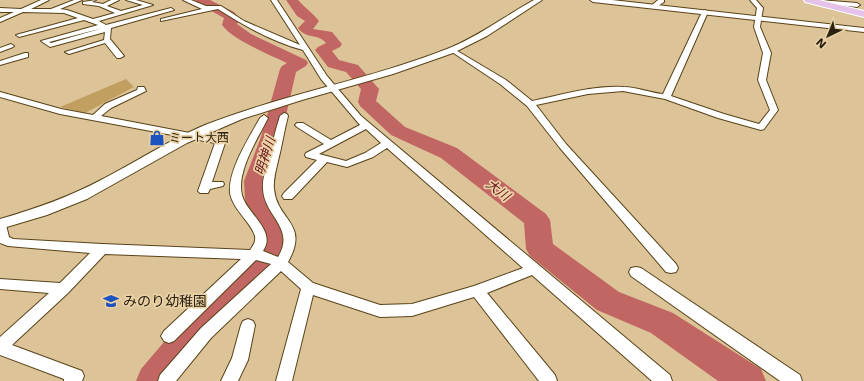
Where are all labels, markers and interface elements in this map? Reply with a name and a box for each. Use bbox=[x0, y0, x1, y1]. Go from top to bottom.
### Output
north arrow bbox=[808, 16, 848, 56]
text: N bbox=[814, 35, 829, 51]
shop icon: ミート大西 bbox=[148, 129, 166, 147]
place label: ミート大西 bbox=[169, 131, 229, 145]
water label: 明神川 bbox=[252, 133, 279, 177]
water label: 大川 bbox=[483, 176, 514, 205]
school or university icon: みのり幼稚園 bbox=[102, 292, 120, 310]
place label: みのり幼稚園 bbox=[123, 293, 207, 309]

